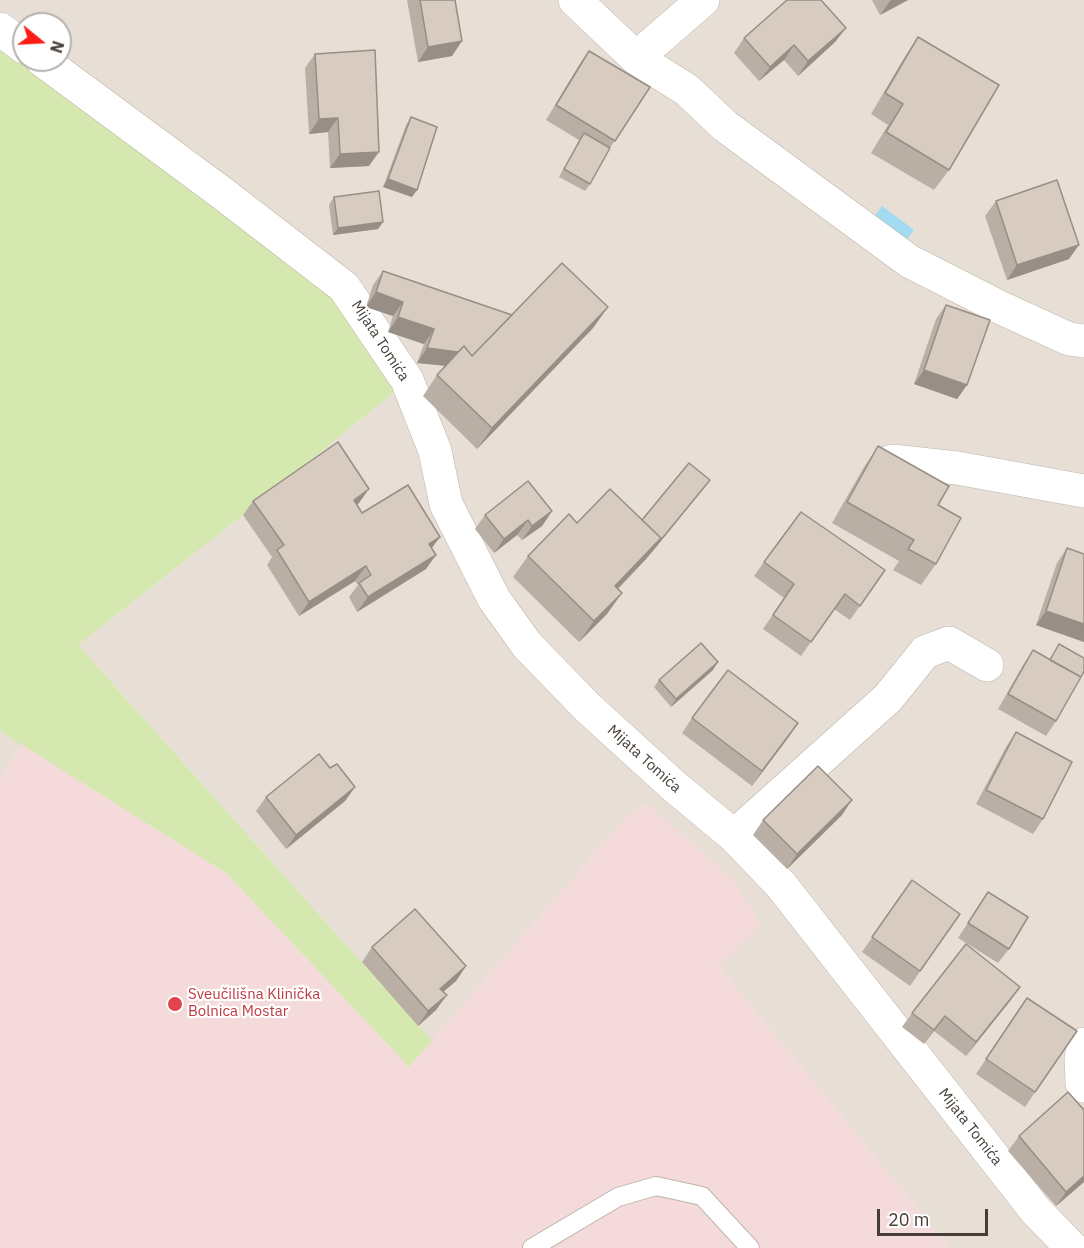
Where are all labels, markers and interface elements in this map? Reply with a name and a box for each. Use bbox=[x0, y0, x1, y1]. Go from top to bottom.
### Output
north arrow bbox=[12, 12, 72, 72]
text: N bbox=[46, 38, 69, 56]
street label: Mijata Tomića bbox=[347, 297, 413, 385]
street label: Mijata Tomića bbox=[603, 721, 685, 797]
place label: Sveučilišna Klinička Bolnica Mostar bbox=[188, 986, 320, 1021]
marker: Sveučilišna Klinička Bolnica Mostar bbox=[166, 995, 184, 1013]
street label: Mijata Tomića bbox=[934, 1085, 1006, 1169]
scale bar bbox=[880, 1197, 991, 1235]
text: 20 m bbox=[888, 1208, 930, 1231]

